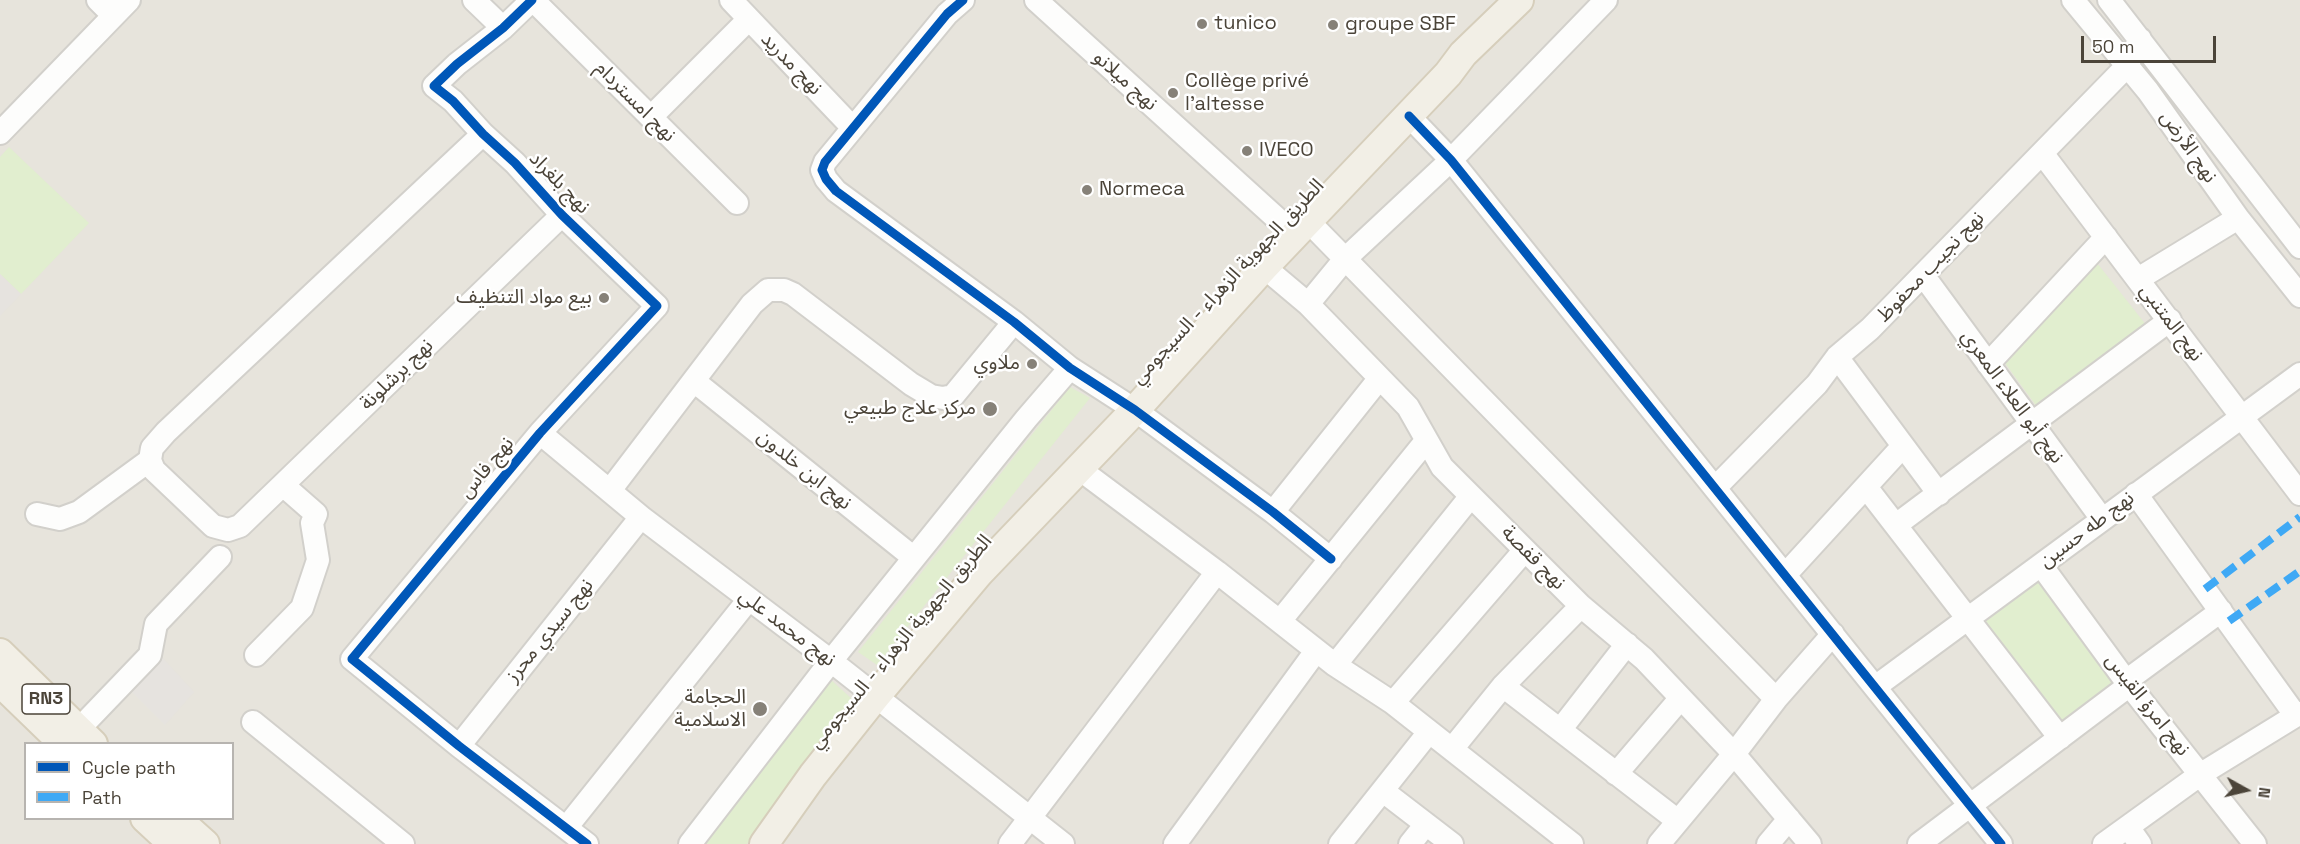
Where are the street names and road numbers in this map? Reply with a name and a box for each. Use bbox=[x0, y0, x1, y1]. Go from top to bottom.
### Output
street label: نهج مدريد bbox=[755, 28, 827, 100]
street label: نهج ميلانو bbox=[1088, 46, 1162, 116]
street label: نهج امستردام bbox=[590, 57, 680, 147]
street label: نهج الأرض bbox=[2154, 106, 2222, 188]
street label: نهج بلغراد bbox=[524, 147, 594, 219]
street label: الطريق الجهوية الزهراء - السيجومي bbox=[1126, 174, 1330, 390]
street label: نهج نجيب محفوظ bbox=[1872, 207, 1990, 327]
street label: نهج المتنبي bbox=[2134, 279, 2208, 367]
street label: نهج أبو العلاء المعري bbox=[1956, 326, 2068, 468]
street label: نهج برشلونة bbox=[355, 334, 439, 416]
street label: نهج ابن خلدون bbox=[752, 425, 856, 515]
street label: نهج فاس bbox=[454, 432, 520, 504]
street label: نهج طه حسين bbox=[2035, 486, 2139, 574]
street label: نهج قفصة bbox=[1496, 521, 1570, 595]
street label: الطريق الجهوية الزهراء - السيجومي bbox=[804, 530, 998, 754]
street label: نهج سيدي محرز bbox=[501, 574, 599, 688]
street label: نهج محمد علي bbox=[734, 584, 840, 672]
street label: نهج امرؤ القيس bbox=[2099, 649, 2195, 761]
road number: RN3 bbox=[22, 684, 70, 714]

